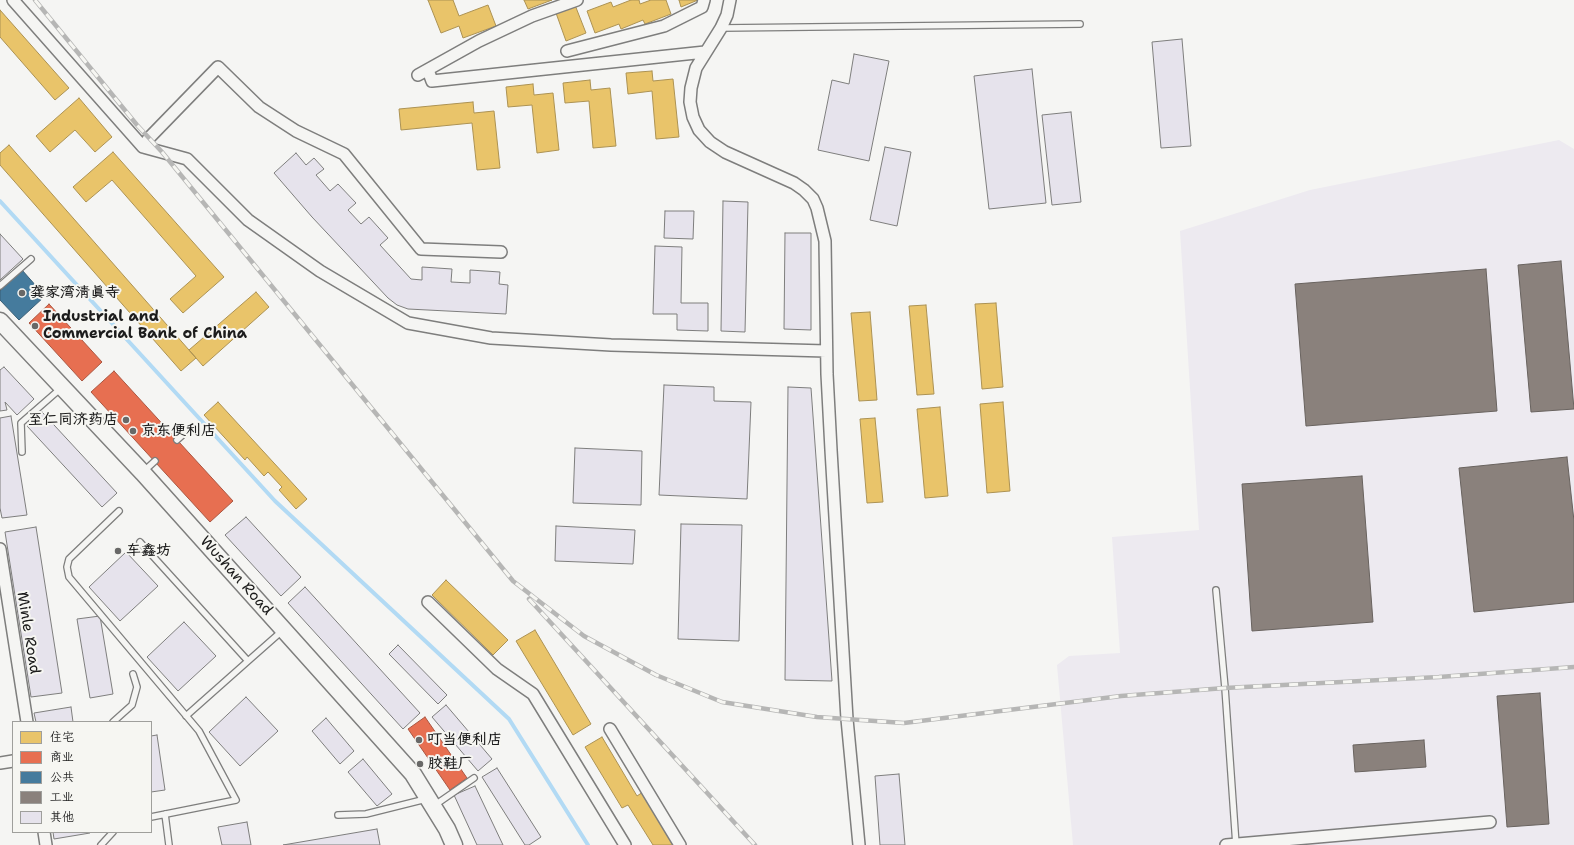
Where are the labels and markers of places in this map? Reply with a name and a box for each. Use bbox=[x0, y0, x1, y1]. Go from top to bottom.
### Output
place label: 龚家湾清真寺 bbox=[30, 284, 120, 302]
marker: 龚家湾清真寺 bbox=[17, 288, 27, 298]
place label: Industrial and Commercial Bank of China bbox=[43, 308, 247, 343]
marker: Industrial and Commercial Bank of China bbox=[30, 321, 40, 331]
place label: 至仁同济药店 bbox=[28, 411, 118, 429]
marker: 至仁同济药店 bbox=[121, 415, 131, 425]
place label: 京东便利店 bbox=[141, 422, 216, 440]
marker: 京东便利店 bbox=[128, 426, 138, 436]
place label: 车鑫坊 bbox=[126, 542, 171, 560]
marker: 车鑫坊 bbox=[113, 546, 123, 556]
place label: 叮当便利店 bbox=[427, 731, 502, 749]
marker: 叮当便利店 bbox=[414, 735, 424, 745]
place label: 胶鞋厂 bbox=[428, 755, 473, 773]
marker: 胶鞋厂 bbox=[415, 759, 425, 769]

